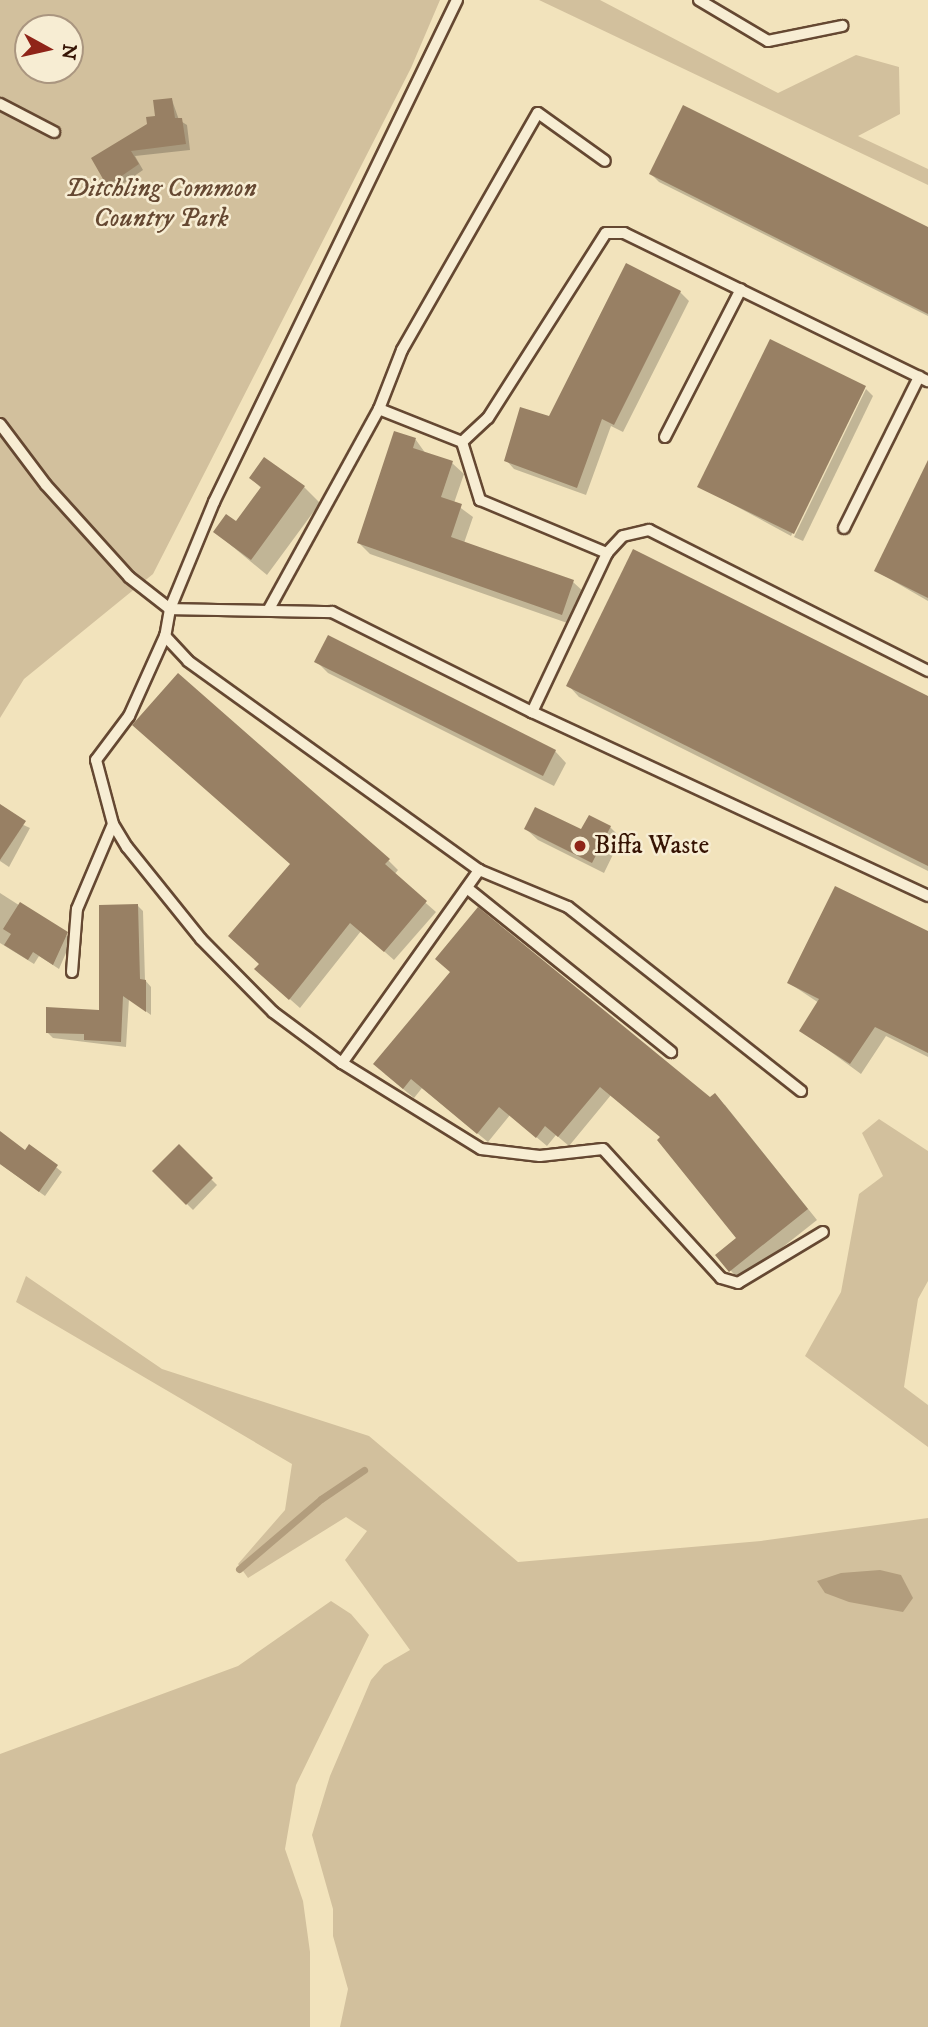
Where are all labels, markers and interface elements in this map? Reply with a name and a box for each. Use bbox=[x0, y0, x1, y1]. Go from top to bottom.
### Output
north arrow bbox=[14, 14, 84, 84]
text: N bbox=[56, 42, 81, 61]
park label: Ditchling Common Country Park bbox=[65, 173, 257, 234]
place label: Biffa Waste bbox=[594, 830, 709, 862]
marker: Biffa Waste bbox=[572, 838, 588, 854]

